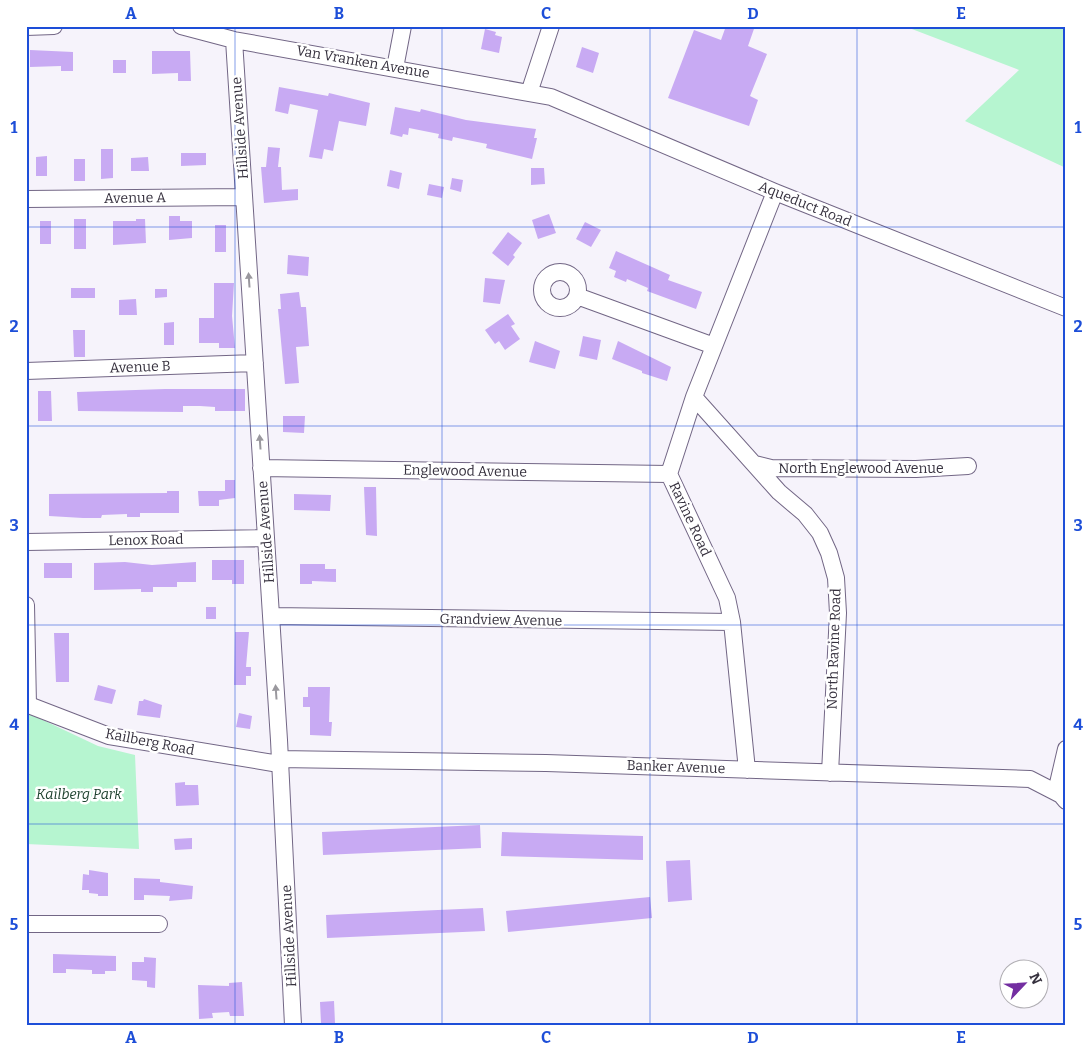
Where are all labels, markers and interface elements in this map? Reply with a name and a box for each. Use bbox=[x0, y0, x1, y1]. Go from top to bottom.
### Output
text: A bbox=[125, 4, 137, 23]
text: B bbox=[334, 4, 344, 23]
text: C bbox=[541, 4, 551, 23]
text: D bbox=[747, 4, 759, 23]
text: E bbox=[956, 4, 966, 23]
street label: Van Vranken Avenue bbox=[295, 42, 431, 82]
street label: Hillside Avenue bbox=[228, 76, 252, 180]
text: 1 bbox=[11, 118, 18, 137]
text: 1 bbox=[1075, 118, 1082, 137]
street label: Aqueduct Road bbox=[756, 178, 854, 230]
street label: Avenue A bbox=[104, 189, 166, 207]
one-way arrow bbox=[245, 272, 253, 288]
text: 2 bbox=[9, 317, 19, 336]
text: 2 bbox=[1073, 317, 1083, 336]
street label: Avenue B bbox=[109, 357, 171, 377]
one-way arrow bbox=[255, 434, 263, 450]
street label: North Englewood Avenue bbox=[778, 460, 944, 477]
street label: Englewood Avenue bbox=[403, 461, 527, 481]
street label: Ravine Road bbox=[665, 479, 715, 559]
street label: Hillside Avenue bbox=[254, 480, 278, 584]
text: 3 bbox=[9, 516, 19, 535]
text: 3 bbox=[1073, 516, 1083, 535]
street label: Lenox Road bbox=[108, 531, 184, 549]
street label: North Ravine Road bbox=[823, 588, 845, 710]
street label: Grandview Avenue bbox=[440, 610, 562, 630]
one-way arrow bbox=[271, 683, 279, 699]
text: 4 bbox=[9, 715, 19, 734]
text: 4 bbox=[1073, 715, 1083, 734]
street label: Kailberg Road bbox=[104, 725, 196, 759]
street label: Banker Avenue bbox=[626, 757, 726, 777]
park label: Kailberg Park bbox=[36, 786, 122, 803]
street label: Hillside Avenue bbox=[278, 885, 300, 987]
text: 5 bbox=[10, 915, 19, 934]
text: 5 bbox=[1074, 915, 1083, 934]
north arrow bbox=[1000, 958, 1050, 1008]
text: N bbox=[1025, 970, 1045, 987]
text: A bbox=[125, 1028, 137, 1047]
text: B bbox=[334, 1028, 344, 1047]
text: C bbox=[541, 1028, 551, 1047]
text: D bbox=[747, 1028, 759, 1047]
text: E bbox=[956, 1028, 966, 1047]

